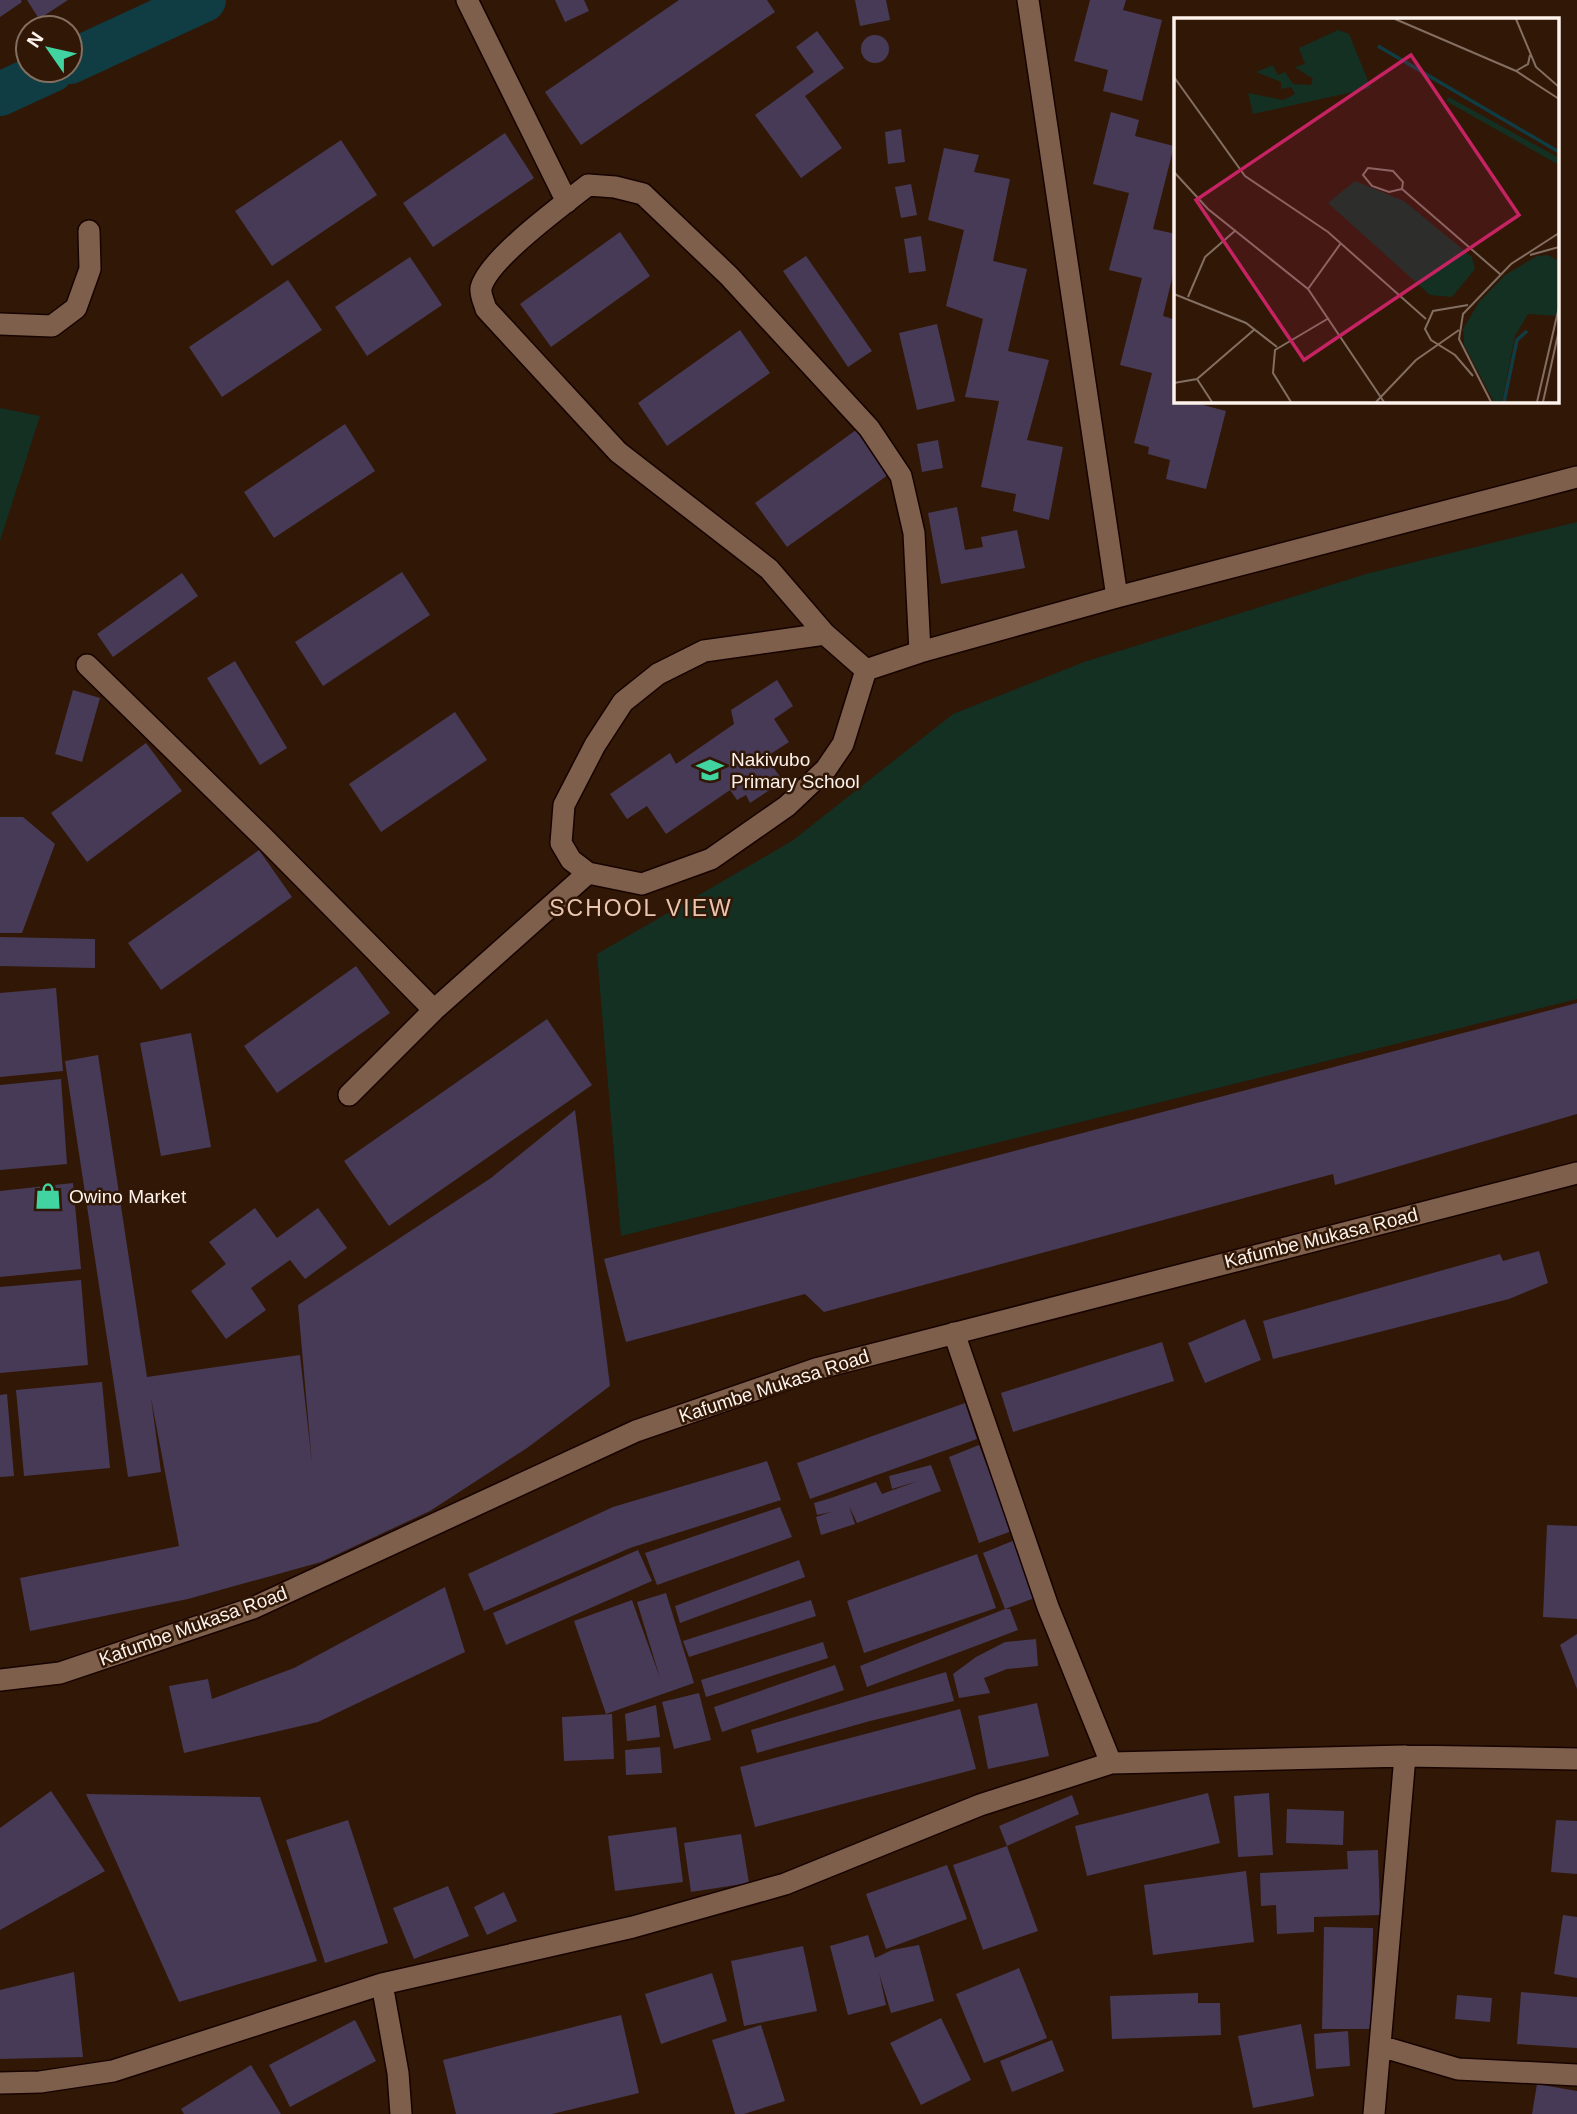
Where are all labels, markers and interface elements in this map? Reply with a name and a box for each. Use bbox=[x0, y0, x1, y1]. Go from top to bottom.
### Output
north arrow bbox=[14, 14, 84, 84]
inset map bbox=[1174, 18, 1560, 402]
text: N bbox=[23, 28, 48, 51]
place label: Nakivubo Primary School bbox=[731, 749, 860, 792]
school or university icon: Nakivubo Primary School bbox=[695, 755, 725, 785]
district label: SCHOOL VIEW bbox=[549, 895, 733, 921]
shop icon: Owino Market bbox=[33, 1181, 63, 1211]
place label: Owino Market bbox=[69, 1186, 187, 1207]
street label: Kafumbe Mukasa Road bbox=[1222, 1204, 1420, 1272]
street label: Kafumbe Mukasa Road bbox=[676, 1345, 872, 1427]
street label: Kafumbe Mukasa Road bbox=[96, 1582, 290, 1670]

